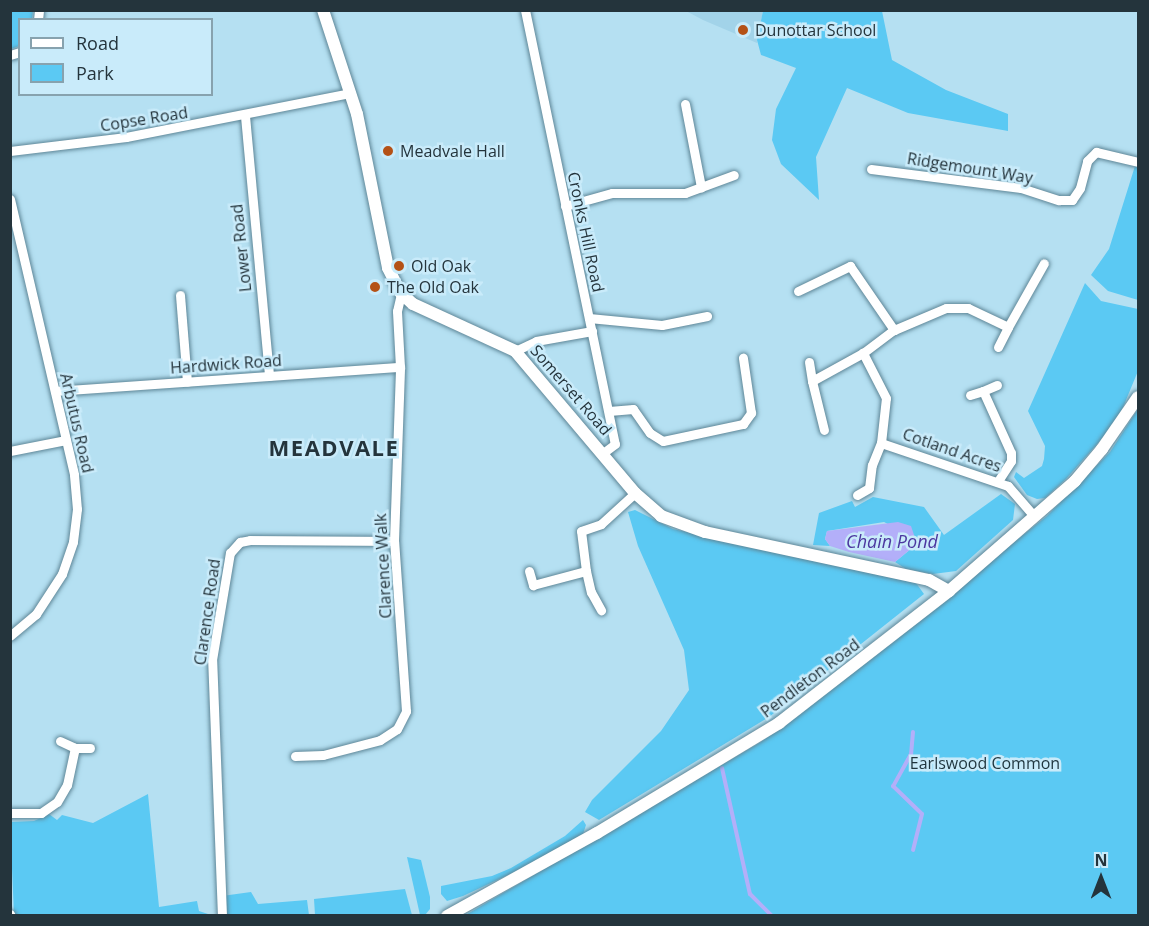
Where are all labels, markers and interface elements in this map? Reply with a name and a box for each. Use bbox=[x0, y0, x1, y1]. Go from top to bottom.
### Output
legend bbox=[18, 18, 213, 96]
place label: Dunottar School bbox=[755, 20, 876, 40]
marker: Dunottar School bbox=[736, 23, 750, 37]
text: Road bbox=[76, 31, 119, 55]
text: Park bbox=[76, 61, 114, 85]
street label: Copse Road bbox=[99, 103, 189, 135]
place label: Meadvale Hall bbox=[400, 141, 505, 161]
marker: Meadvale Hall bbox=[381, 144, 395, 158]
street label: Ridgemount Way bbox=[906, 149, 1034, 187]
street label: Cronks Hill Road bbox=[564, 170, 608, 294]
street label: Lower Road bbox=[227, 203, 255, 293]
place label: Old Oak bbox=[411, 256, 471, 276]
marker: Old Oak bbox=[392, 259, 406, 273]
place label: The Old Oak bbox=[387, 277, 479, 297]
marker: The Old Oak bbox=[368, 280, 382, 294]
street label: Somerset Road bbox=[527, 341, 615, 439]
street label: Hardwick Road bbox=[170, 351, 282, 377]
street label: Arbutus Road bbox=[56, 371, 98, 475]
street label: Cotland Acres bbox=[900, 424, 1004, 476]
district label: MEADVALE bbox=[269, 435, 399, 461]
street label: Clarence Walk bbox=[371, 513, 395, 619]
water label: Chain Pond bbox=[846, 530, 938, 552]
street label: Clarence Road bbox=[190, 558, 224, 666]
street label: Pendleton Road bbox=[757, 635, 863, 721]
park label: Earlswood Common bbox=[910, 753, 1060, 773]
north arrow bbox=[1071, 848, 1131, 908]
text: N bbox=[1094, 849, 1108, 871]

